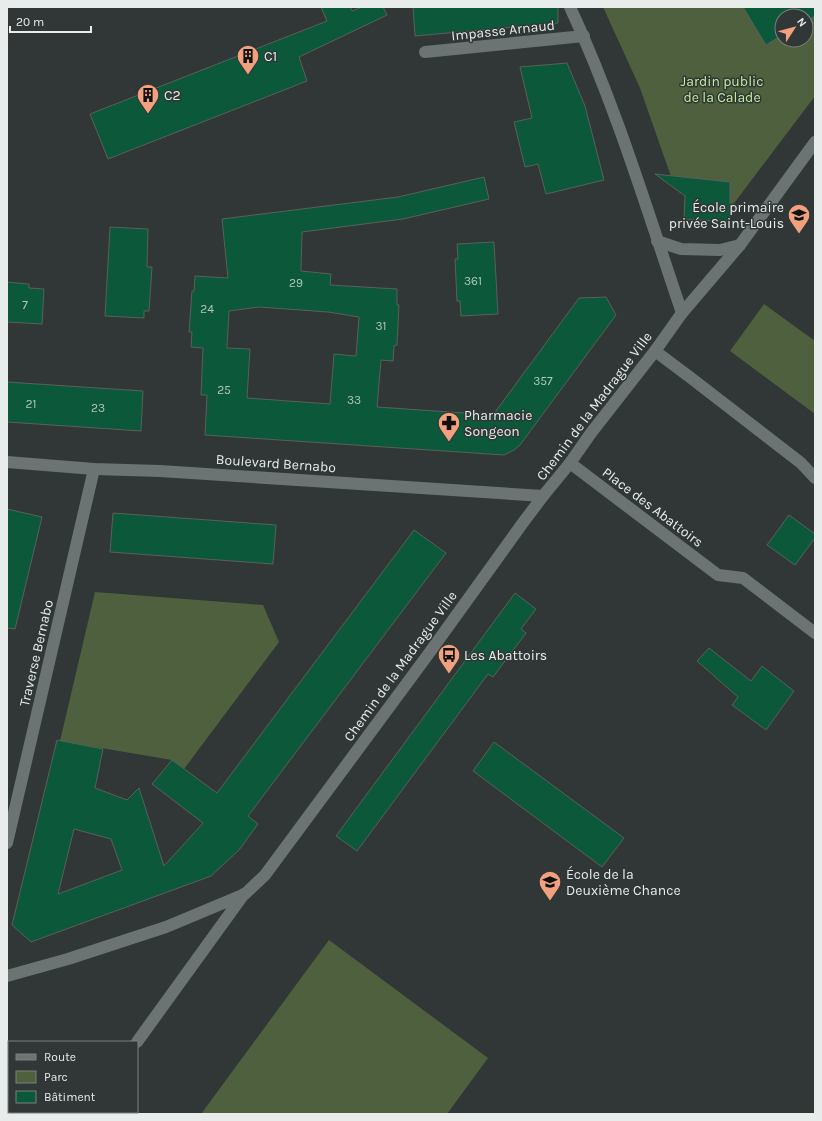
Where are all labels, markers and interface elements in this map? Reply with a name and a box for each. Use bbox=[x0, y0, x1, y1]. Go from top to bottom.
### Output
scale bar bbox=[10, 8, 91, 34]
north arrow bbox=[774, 8, 814, 48]
text: 20 m bbox=[16, 15, 44, 29]
text: N bbox=[794, 15, 809, 29]
street label: Impasse Arnaud bbox=[450, 17, 556, 44]
building icon: C1 bbox=[235, 43, 261, 76]
place label: C1 bbox=[264, 48, 277, 65]
park label: Jardin public de la Calade bbox=[681, 73, 763, 106]
building icon: C2 bbox=[135, 82, 161, 115]
place label: C2 bbox=[164, 87, 181, 104]
place label: École primaire privée Saint-Louis bbox=[669, 198, 784, 232]
school or university icon: École primaire privée Saint-Louis bbox=[786, 202, 812, 235]
house number: 361 bbox=[464, 274, 482, 288]
house number: 29 bbox=[289, 276, 303, 290]
house number: 7 bbox=[22, 298, 28, 312]
house number: 24 bbox=[200, 302, 214, 316]
house number: 31 bbox=[375, 319, 387, 333]
street label: Chemin de la Madrague Ville bbox=[533, 329, 656, 484]
house number: 357 bbox=[533, 374, 553, 388]
house number: 25 bbox=[217, 383, 231, 397]
house number: 33 bbox=[347, 393, 361, 407]
house number: 21 bbox=[26, 397, 36, 411]
house number: 23 bbox=[91, 401, 105, 415]
place label: Pharmacie Songeon bbox=[464, 407, 532, 440]
pharmacy icon: Pharmacie Songeon bbox=[436, 410, 462, 443]
street label: Boulevard Bernabo bbox=[215, 451, 337, 476]
street label: Place des Abattoirs bbox=[599, 464, 707, 551]
street label: Chemin de la Madrague Ville bbox=[340, 588, 461, 745]
street label: Traverse Bernabo bbox=[16, 598, 57, 708]
bus stop icon: Les Abattoirs bbox=[436, 642, 462, 675]
place label: Les Abattoirs bbox=[464, 647, 547, 664]
place label: École de la Deuxième Chance bbox=[566, 865, 681, 899]
school or university icon: École de la Deuxième Chance bbox=[537, 869, 563, 902]
legend bbox=[8, 1041, 138, 1113]
text: Route bbox=[44, 1050, 76, 1064]
text: Parc bbox=[44, 1070, 68, 1084]
text: Bâtiment bbox=[44, 1090, 96, 1104]

